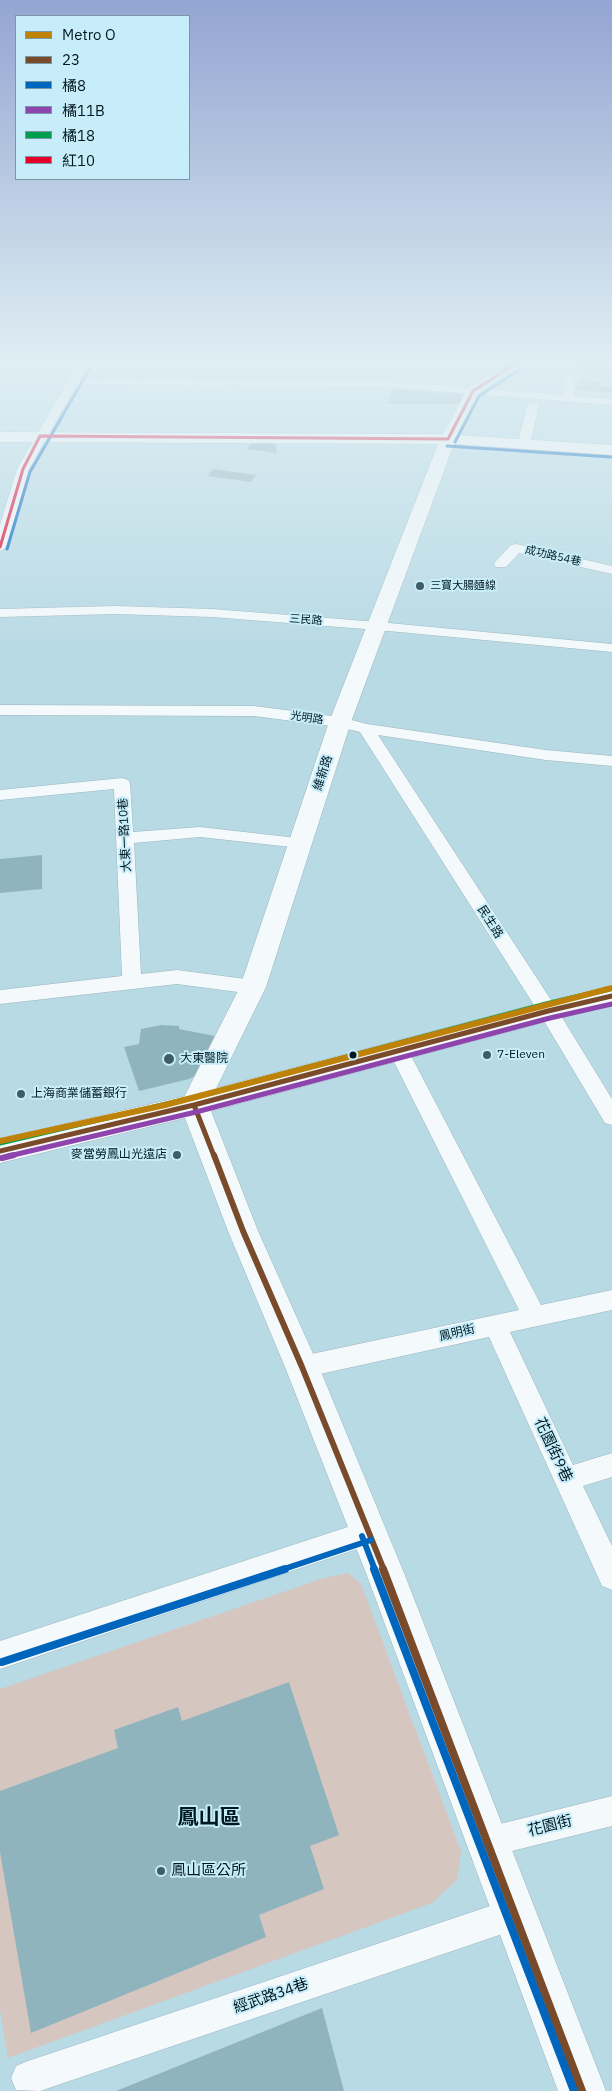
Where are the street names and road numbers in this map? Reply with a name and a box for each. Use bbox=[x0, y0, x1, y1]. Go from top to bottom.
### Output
street label: 成功路54巷 bbox=[524, 543, 582, 569]
street label: 三民路 bbox=[289, 612, 323, 628]
street label: 光明路 bbox=[290, 709, 324, 727]
street label: 維新路 bbox=[311, 754, 335, 792]
street label: 大東一路10巷 bbox=[116, 797, 134, 873]
street label: 民生路 bbox=[474, 903, 506, 941]
street label: 鳳明街 bbox=[438, 1322, 476, 1344]
street label: 花園街9巷 bbox=[530, 1415, 576, 1485]
street label: 花園街 bbox=[526, 1812, 574, 1840]
street label: 經武路34巷 bbox=[231, 1975, 311, 2017]

